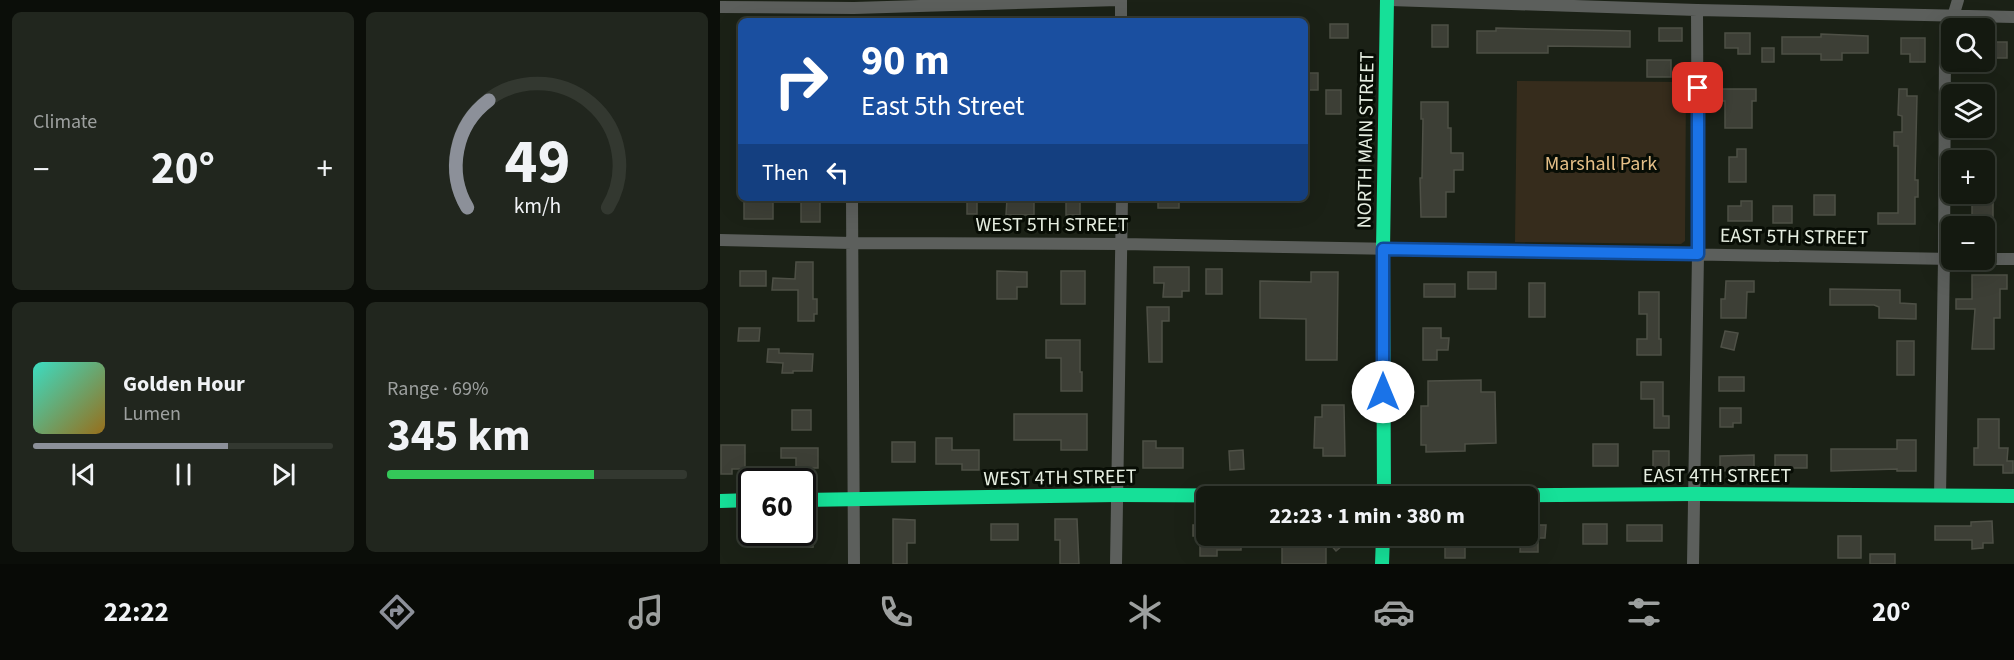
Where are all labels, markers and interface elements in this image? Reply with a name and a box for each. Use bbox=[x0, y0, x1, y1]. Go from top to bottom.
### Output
map controls bbox=[1941, 18, 1995, 270]
button: search bbox=[1941, 18, 1995, 72]
text: 90 m bbox=[861, 31, 950, 91]
icon: right bbox=[762, 42, 840, 120]
street label: NORTH MAIN STREET bbox=[1350, 51, 1382, 229]
pin bbox=[1672, 62, 1723, 113]
icon: arrive bbox=[1681, 71, 1714, 104]
button: layers bbox=[1941, 84, 1995, 138]
text: East 5th Street bbox=[861, 87, 1024, 126]
text: Climate bbox=[33, 108, 97, 136]
text: 49 bbox=[504, 118, 570, 207]
text: 20° bbox=[151, 137, 215, 201]
text: − bbox=[33, 146, 49, 193]
text: + bbox=[317, 146, 333, 193]
park label: Marshall Park bbox=[1545, 150, 1657, 178]
button: + bbox=[1941, 150, 1995, 204]
icon: left bbox=[821, 156, 854, 189]
text: Then bbox=[762, 157, 809, 189]
text: km/h bbox=[513, 191, 561, 222]
street label: WEST 5TH STREET bbox=[975, 211, 1129, 239]
button: − bbox=[1941, 216, 1995, 270]
street label: EAST 5TH STREET bbox=[1720, 222, 1869, 252]
position arrow bbox=[1351, 360, 1415, 424]
text: Golden Hour bbox=[123, 368, 245, 400]
text: Range · 69% bbox=[387, 375, 488, 403]
text: Lumen bbox=[123, 400, 181, 428]
text: 345 km bbox=[387, 404, 531, 468]
icon: previous bbox=[67, 458, 100, 491]
icon: pause bbox=[167, 458, 200, 491]
icon: next bbox=[267, 458, 300, 491]
street label: EAST 4TH STREET bbox=[1643, 462, 1791, 490]
street label: WEST 4TH STREET bbox=[983, 463, 1137, 493]
speed limit sign: 60 bbox=[738, 468, 816, 546]
text: 22:23 · 1 min · 380 m bbox=[1269, 500, 1465, 532]
icon: directions bbox=[376, 591, 418, 633]
icon: music bbox=[625, 591, 667, 633]
icon: phone bbox=[875, 591, 917, 633]
icon: climate bbox=[1124, 591, 1166, 633]
icon: car bbox=[1373, 591, 1415, 633]
icon: filters bbox=[1623, 591, 1665, 633]
text: 22:22 bbox=[104, 593, 169, 632]
text: 20° bbox=[1872, 593, 1910, 632]

